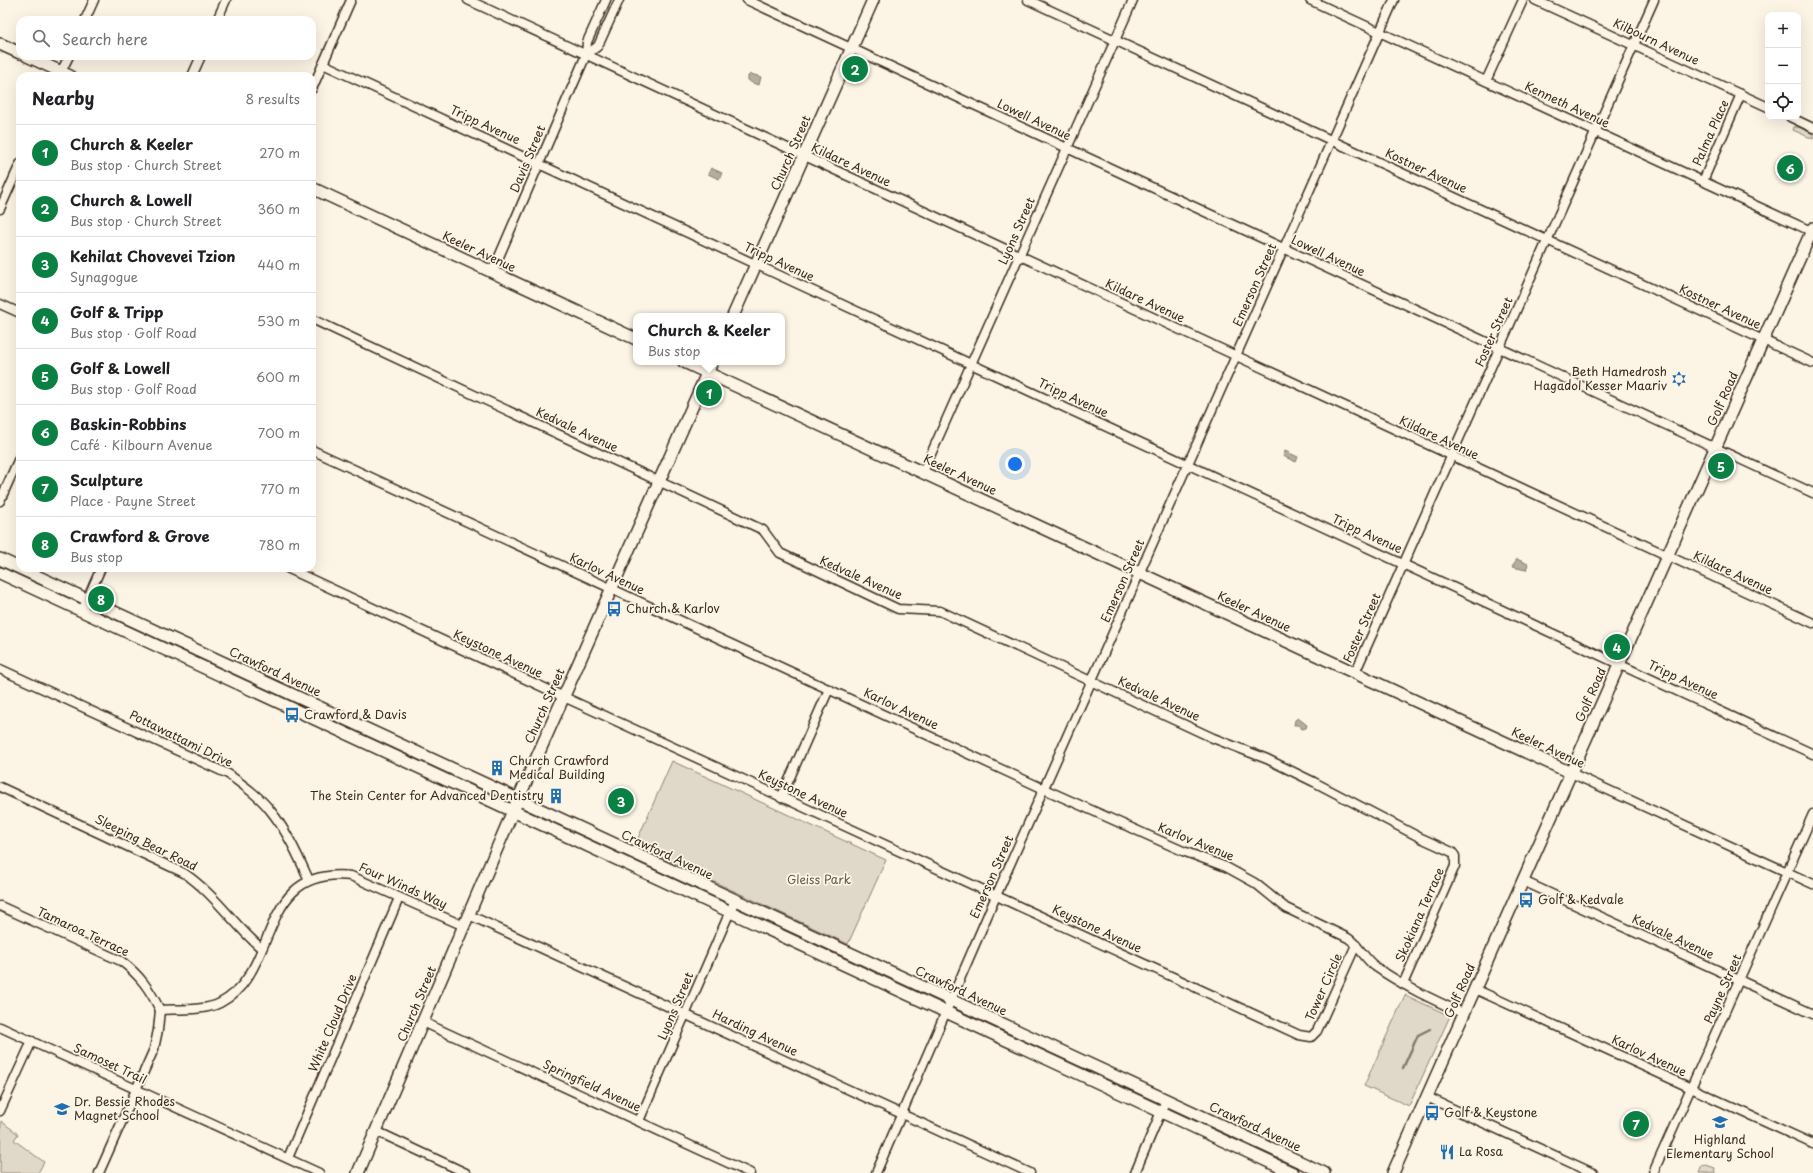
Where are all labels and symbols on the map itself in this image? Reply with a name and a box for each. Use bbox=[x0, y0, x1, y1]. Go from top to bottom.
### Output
street label: Kilbourn Avenue bbox=[1610, 13, 1702, 69]
pin: 2 bbox=[842, 54, 868, 84]
street label: Kenneth Avenue bbox=[1522, 77, 1613, 132]
street label: Lowell Avenue bbox=[994, 94, 1075, 144]
street label: Palma Place bbox=[1688, 97, 1733, 168]
street label: Tripp Avenue bbox=[447, 100, 524, 148]
street label: Church Street bbox=[765, 112, 815, 193]
street label: Davis Street bbox=[505, 122, 549, 195]
street label: Kildare Avenue bbox=[809, 138, 895, 191]
street label: Kostner Avenue bbox=[1382, 143, 1471, 197]
pin: 6 bbox=[1777, 153, 1803, 183]
street label: Lyons Street bbox=[993, 194, 1039, 267]
street label: Keeler Avenue bbox=[440, 226, 520, 276]
street label: Lowell Avenue bbox=[1288, 230, 1369, 280]
street label: Tripp Avenue bbox=[741, 237, 818, 285]
street label: Emerson Street bbox=[1228, 240, 1281, 329]
street label: Kildare Avenue bbox=[1103, 274, 1189, 327]
street label: Kostner Avenue bbox=[1676, 279, 1765, 333]
street label: Foster Street bbox=[1470, 293, 1517, 369]
place label: Beth Hamedrosh Hagadol Kesser Maariv bbox=[1534, 362, 1668, 394]
street label: Golf Road bbox=[1702, 368, 1742, 429]
synagogue icon: Beth Hamedrosh Hagadol Kesser Maariv bbox=[1670, 370, 1688, 388]
street label: Tripp Avenue bbox=[1035, 373, 1112, 421]
pin: 1 bbox=[696, 378, 722, 408]
street label: Kedvale Avenue bbox=[533, 402, 622, 456]
street label: Kildare Avenue bbox=[1397, 411, 1483, 464]
street label: Keeler Avenue bbox=[921, 449, 1001, 499]
pin: 5 bbox=[1708, 451, 1734, 481]
your location bbox=[1005, 454, 1025, 474]
street label: Tripp Avenue bbox=[1329, 509, 1406, 557]
street label: Emerson Street bbox=[1096, 536, 1149, 625]
street label: Kildare Avenue bbox=[1691, 546, 1777, 599]
street label: Karlov Avenue bbox=[567, 548, 648, 599]
street label: Kedvale Avenue bbox=[817, 551, 906, 604]
pin: 8 bbox=[88, 584, 114, 614]
street label: Keeler Avenue bbox=[1215, 586, 1295, 636]
street label: Foster Street bbox=[1338, 589, 1385, 665]
place label: Church & Karlov bbox=[626, 599, 720, 617]
bus stop icon: Church & Karlov bbox=[605, 600, 623, 618]
street label: Keystone Avenue bbox=[451, 624, 547, 682]
pin: 4 bbox=[1604, 632, 1630, 662]
street label: Crawford Avenue bbox=[227, 642, 325, 700]
street label: Tripp Avenue bbox=[1645, 655, 1722, 703]
street label: Golf Road bbox=[1570, 664, 1610, 725]
street label: Church Street bbox=[519, 665, 569, 746]
street label: Kedvale Avenue bbox=[1115, 671, 1204, 725]
street label: Karlov Avenue bbox=[861, 683, 942, 734]
street label: Pottawattami Drive bbox=[127, 705, 236, 771]
place label: Crawford & Davis bbox=[304, 705, 407, 723]
bus stop icon: Crawford & Davis bbox=[283, 706, 301, 724]
street label: Keeler Avenue bbox=[1509, 722, 1589, 772]
place label: Church Crawford Medical Building bbox=[509, 751, 609, 783]
building icon: Church Crawford Medical Building bbox=[488, 759, 506, 777]
street label: Keystone Avenue bbox=[756, 764, 852, 822]
place label: The Stein Center for Advanced Dentistry bbox=[310, 786, 544, 804]
pin: 3 bbox=[608, 786, 634, 816]
building icon: The Stein Center for Advanced Dentistry bbox=[547, 787, 565, 805]
street label: Sleeping Bear Road bbox=[92, 809, 201, 875]
street label: Karlov Avenue bbox=[1156, 818, 1238, 865]
street label: Crawford Avenue bbox=[619, 825, 717, 883]
street label: Emerson Street bbox=[965, 832, 1018, 921]
street label: Four Winds Way bbox=[356, 858, 451, 913]
street label: Skokiana Terrace bbox=[1390, 865, 1448, 965]
park label: Gleiss Park bbox=[787, 870, 851, 888]
place label: Golf & Kedvale bbox=[1538, 890, 1624, 908]
bus stop icon: Golf & Kedvale bbox=[1517, 891, 1535, 909]
street label: Keystone Avenue bbox=[1050, 899, 1146, 957]
street label: Tamaroa Terrace bbox=[34, 902, 132, 960]
street label: Kedvale Avenue bbox=[1629, 909, 1718, 963]
street label: Tower Circle bbox=[1300, 950, 1346, 1023]
street label: Payne Street bbox=[1699, 951, 1745, 1026]
street label: Golf Road bbox=[1439, 960, 1479, 1021]
street label: Crawford Avenue bbox=[913, 961, 1011, 1019]
street label: Church Street bbox=[392, 963, 440, 1044]
street label: Lyons Street bbox=[653, 969, 697, 1042]
street label: White Cloud Drive bbox=[303, 971, 361, 1074]
street label: Harding Avenue bbox=[710, 1004, 802, 1060]
street label: Karlov Avenue bbox=[1609, 1030, 1690, 1081]
street label: Samoset Trail bbox=[71, 1038, 150, 1088]
street label: Springfield Avenue bbox=[540, 1054, 645, 1116]
place label: Dr. Bessie Rhodes Magnet School bbox=[74, 1092, 175, 1124]
street label: Crawford Avenue bbox=[1207, 1097, 1305, 1155]
school or university icon: Dr. Bessie Rhodes Magnet School bbox=[53, 1100, 71, 1118]
place label: Golf & Keystone bbox=[1444, 1103, 1538, 1121]
bus stop icon: Golf & Keystone bbox=[1423, 1104, 1441, 1122]
pin: 7 bbox=[1623, 1109, 1649, 1139]
school or university icon: Highland Elementary School bbox=[1711, 1113, 1729, 1131]
place label: Highland Elementary School bbox=[1666, 1130, 1774, 1162]
place label: La Rosa bbox=[1459, 1142, 1503, 1160]
restaurant icon: La Rosa bbox=[1438, 1143, 1456, 1161]

